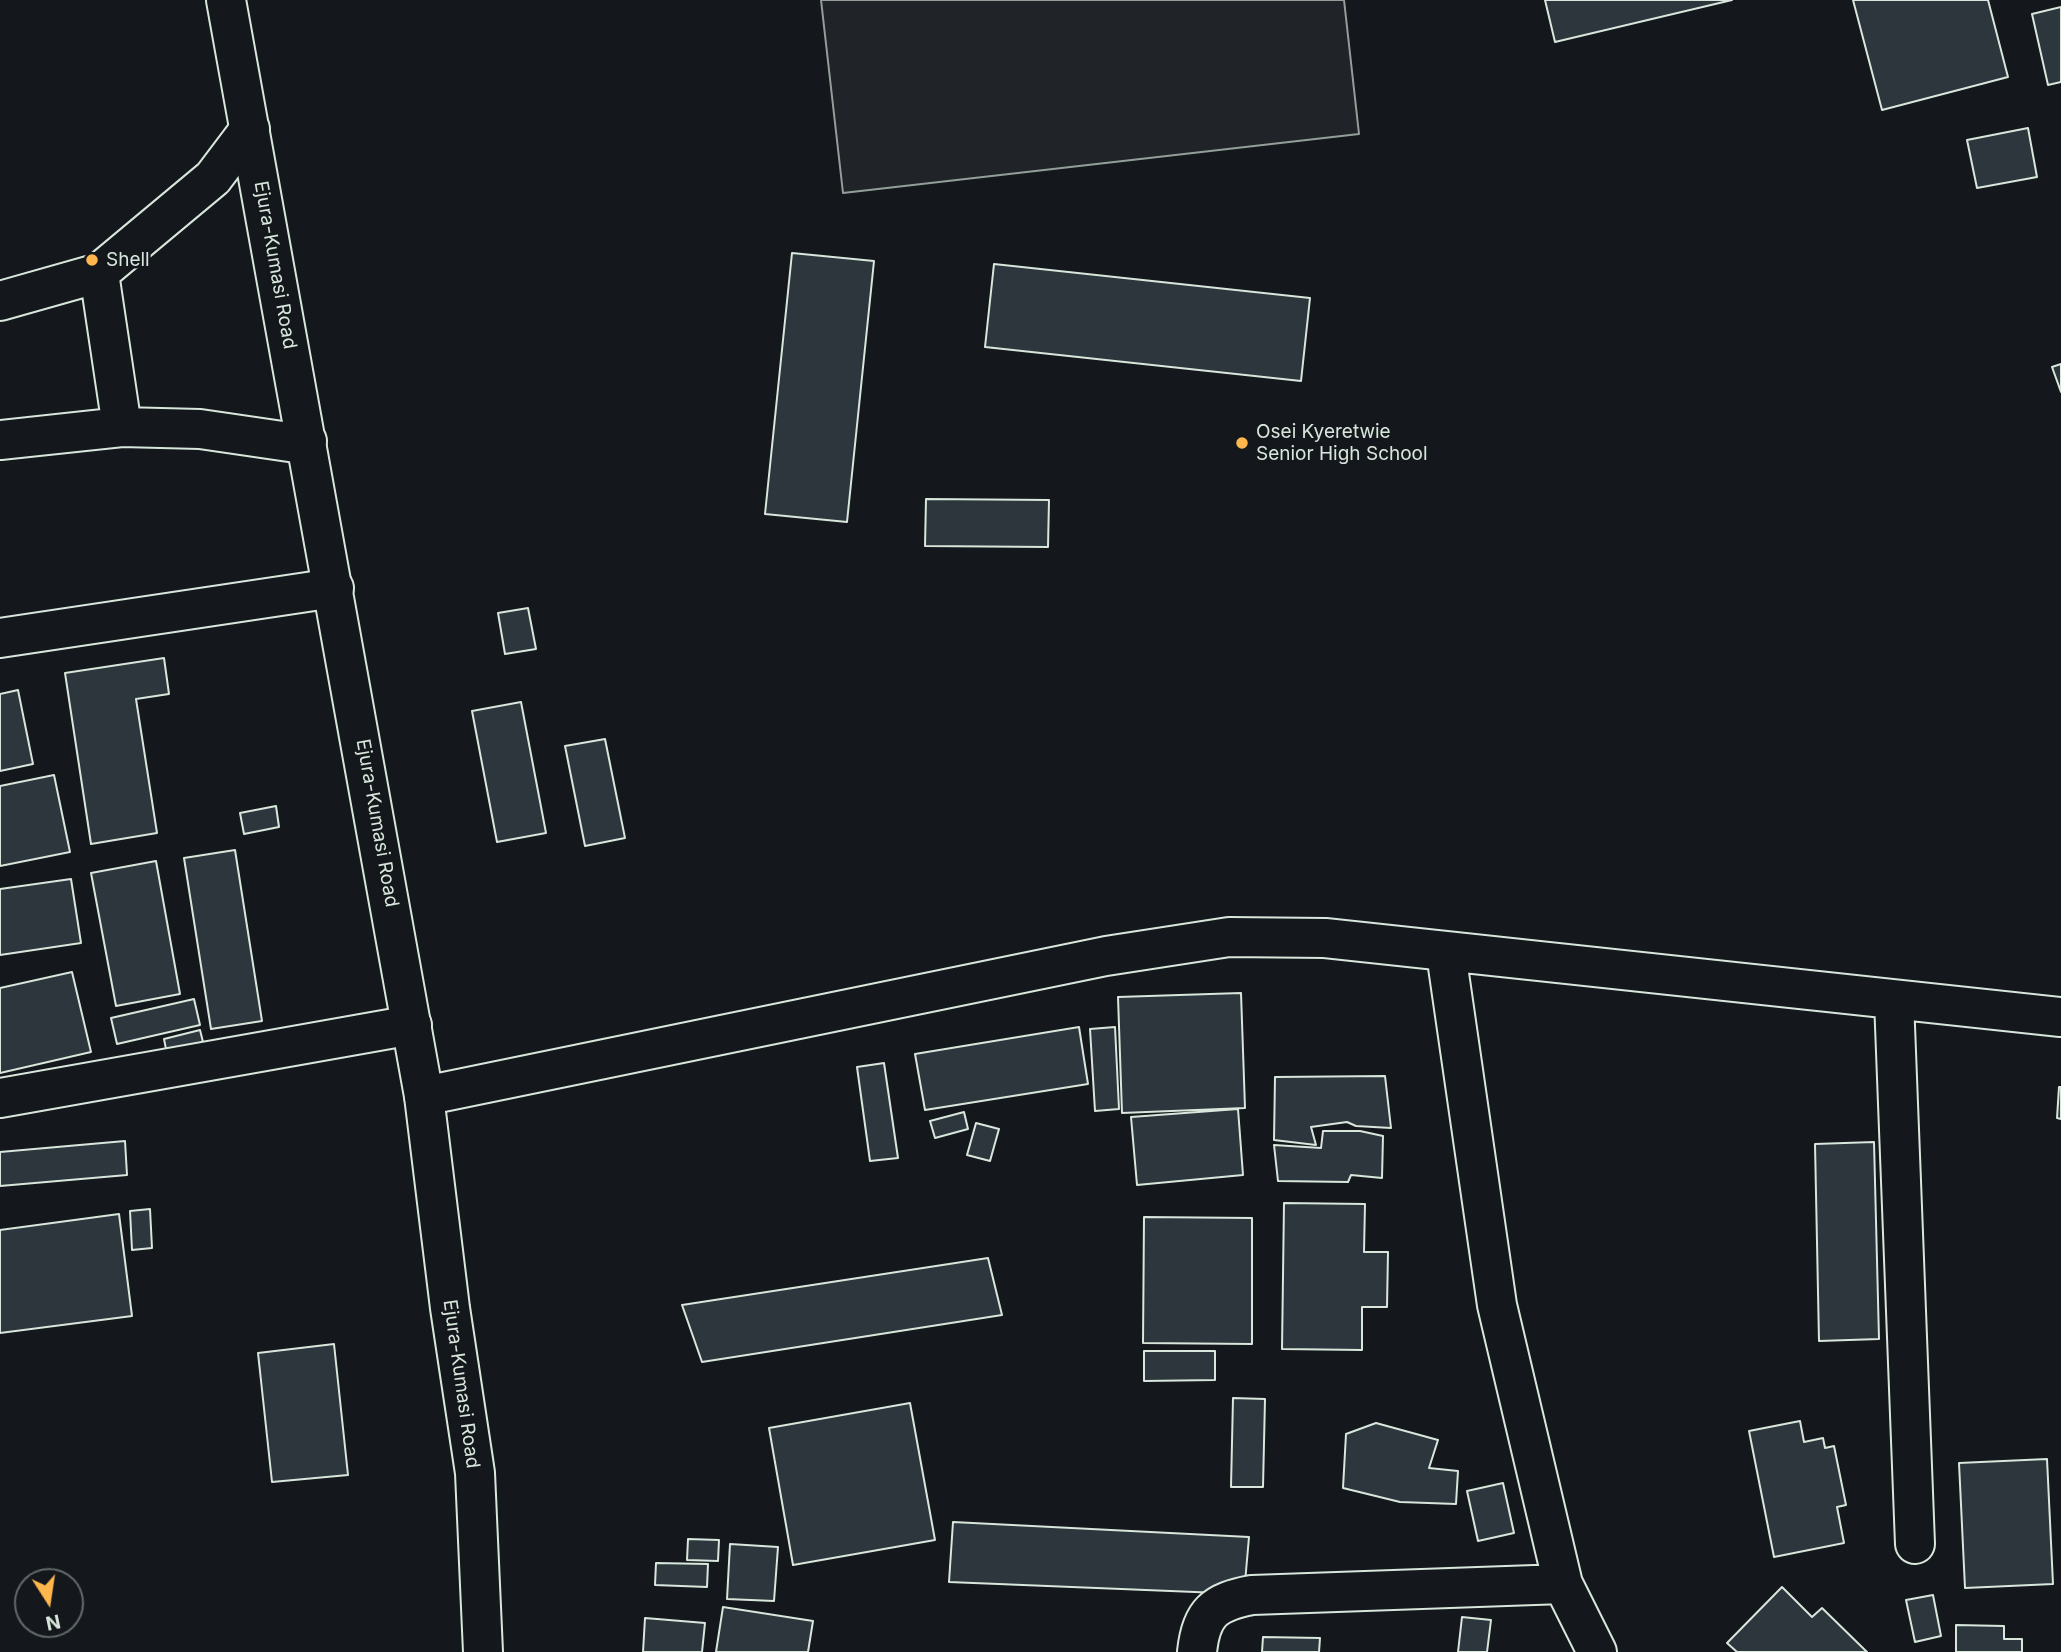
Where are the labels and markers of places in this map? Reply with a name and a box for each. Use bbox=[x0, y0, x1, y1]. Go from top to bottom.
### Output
place label: Shell bbox=[106, 249, 150, 271]
marker: Shell bbox=[84, 252, 100, 268]
place label: Osei Kyeretwie Senior High School bbox=[1256, 421, 1428, 465]
marker: Osei Kyeretwie Senior High School bbox=[1234, 435, 1250, 451]

